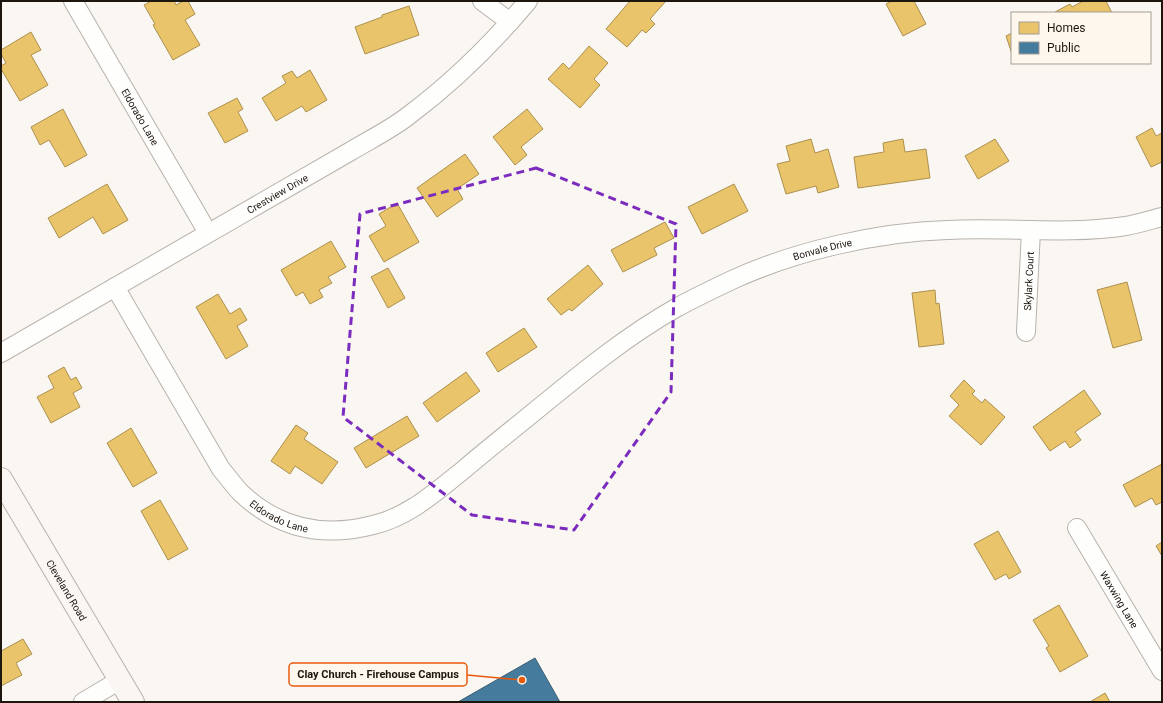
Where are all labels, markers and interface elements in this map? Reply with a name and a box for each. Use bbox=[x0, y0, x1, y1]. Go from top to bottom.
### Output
legend bbox=[1011, 12, 1151, 64]
text: Homes bbox=[1047, 21, 1085, 35]
text: Public bbox=[1047, 41, 1080, 55]
street label: Eldorado Lane bbox=[120, 87, 161, 147]
street label: Crestview Drive bbox=[245, 172, 310, 215]
street label: Bonvale Drive bbox=[792, 236, 853, 262]
street label: Skylark Court bbox=[1022, 251, 1035, 311]
street label: Eldorado Lane bbox=[248, 497, 309, 534]
street label: Cleveland Road bbox=[44, 558, 89, 622]
street label: Waxwing Lane bbox=[1098, 569, 1141, 630]
callout: Clay Church - Firehouse Campus bbox=[289, 663, 467, 686]
text: Clay Church - Firehouse Campus bbox=[297, 668, 459, 681]

